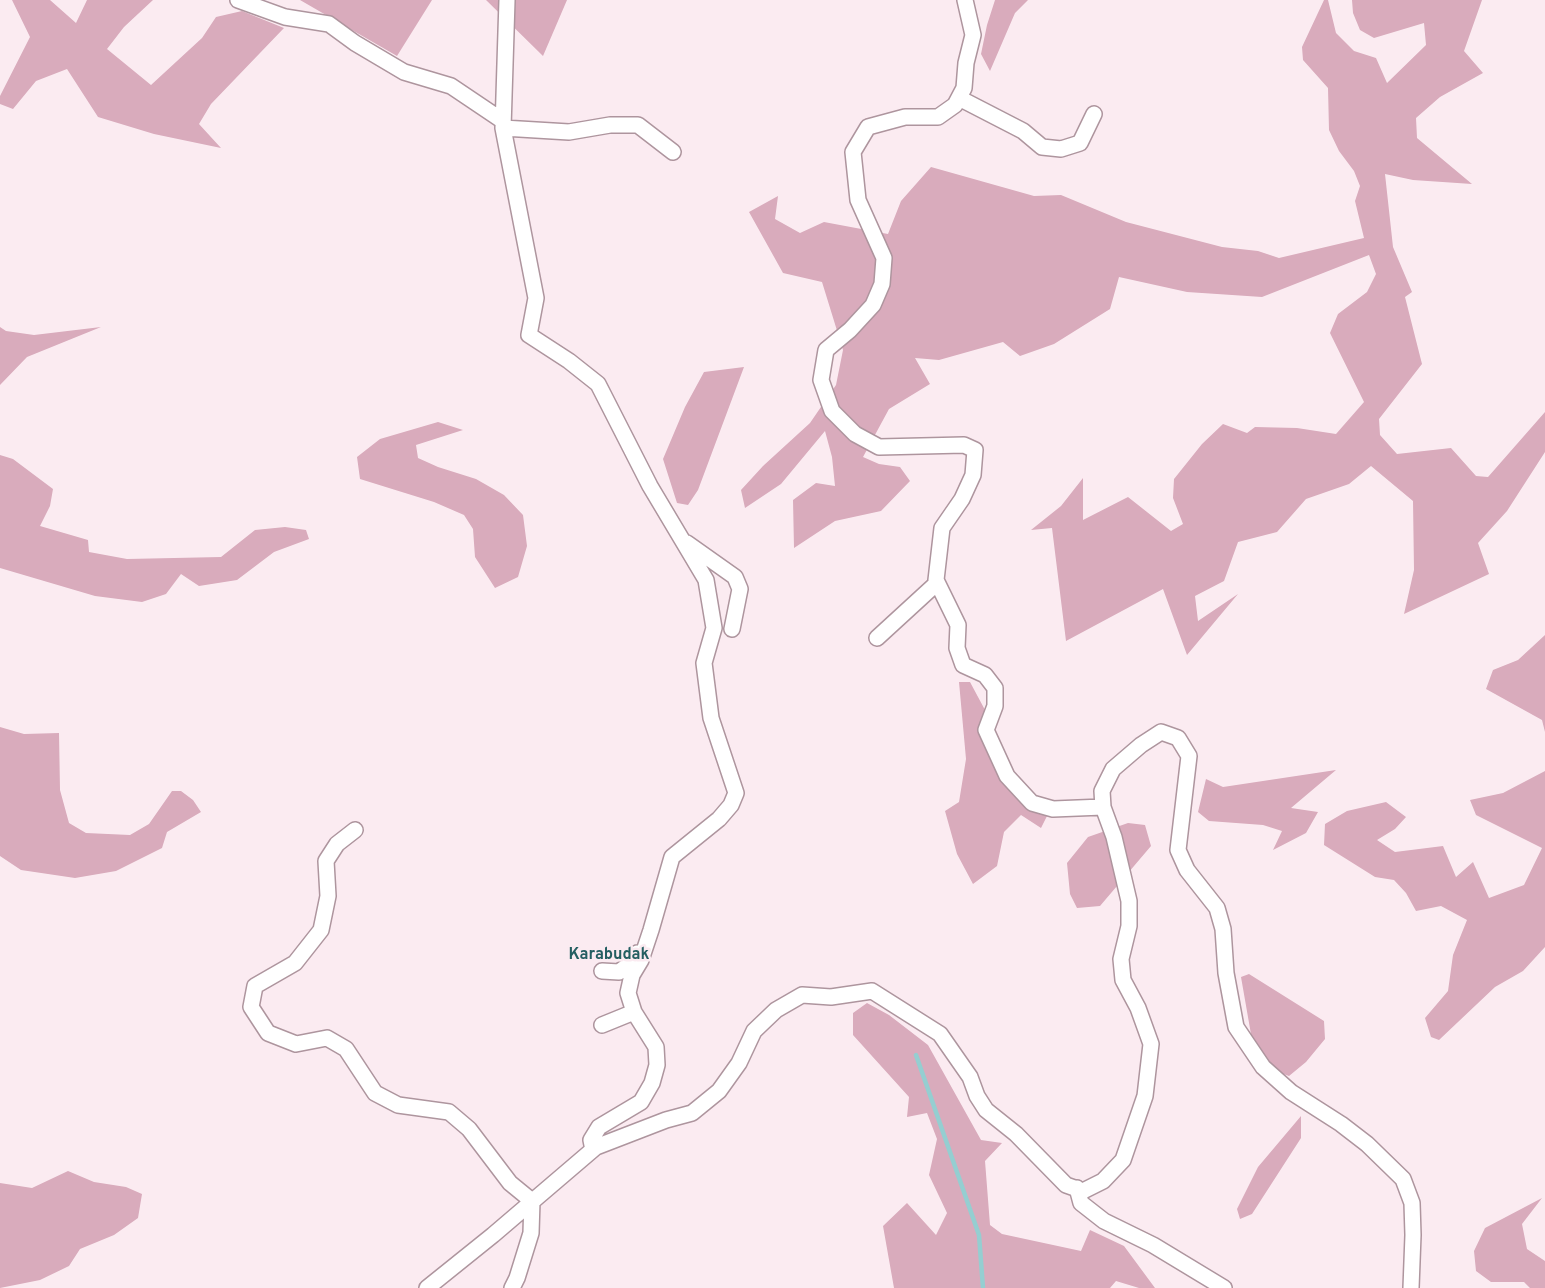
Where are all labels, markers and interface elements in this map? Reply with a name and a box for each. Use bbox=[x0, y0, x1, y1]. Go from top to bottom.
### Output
district label: Karabudak bbox=[569, 946, 649, 966]

